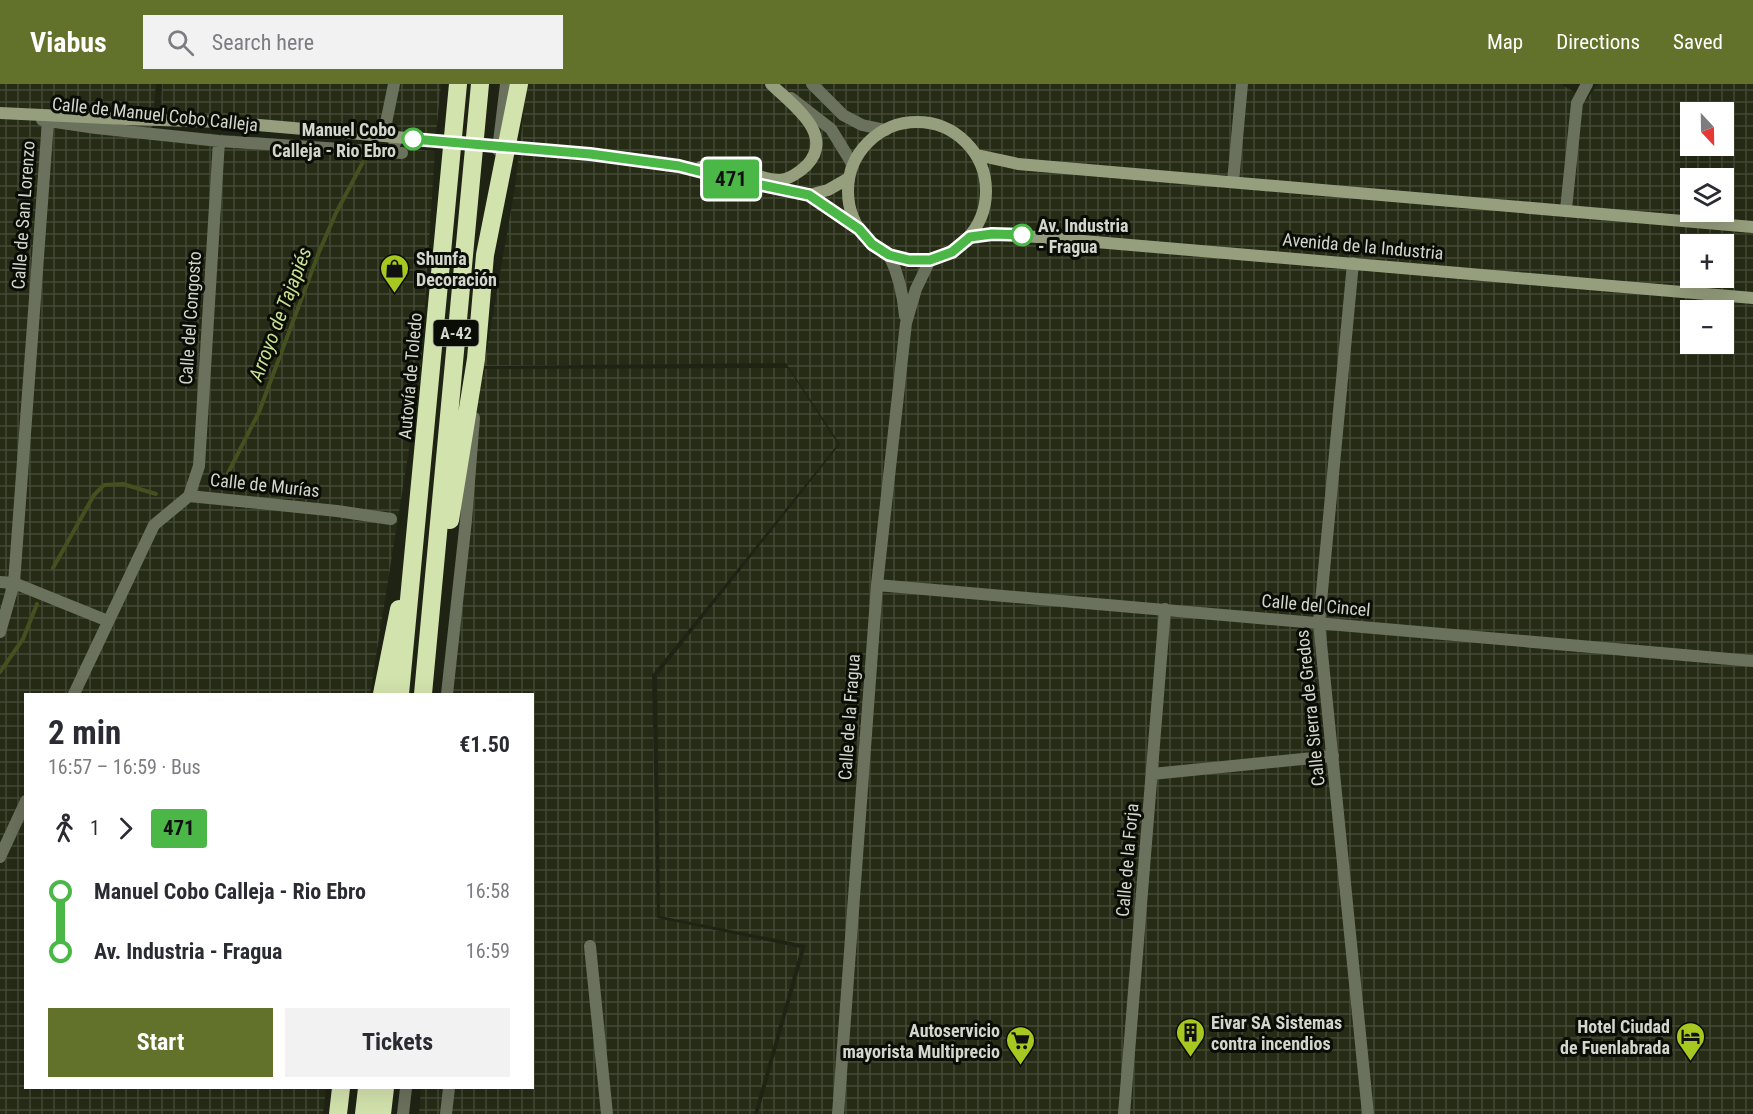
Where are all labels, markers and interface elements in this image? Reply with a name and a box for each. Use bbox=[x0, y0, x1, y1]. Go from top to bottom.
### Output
search box bbox=[143, 15, 563, 69]
text: Viabus bbox=[30, 26, 107, 59]
icon: search bbox=[164, 26, 197, 59]
text: Search here bbox=[212, 30, 314, 55]
text: Map bbox=[1487, 30, 1523, 54]
text: Directions bbox=[1556, 30, 1640, 54]
text: Saved bbox=[1673, 30, 1723, 54]
street label: Calle de Manuel Cobo Calleja bbox=[51, 93, 259, 135]
north arrow bbox=[1680, 102, 1734, 156]
map controls bbox=[1680, 102, 1734, 354]
place label: Manuel Cobo Calleja - Rio Ebro bbox=[272, 119, 396, 161]
marker: Manuel Cobo Calleja - Rio Ebro bbox=[402, 128, 424, 150]
street label: Calle de San Lorenzo bbox=[7, 140, 39, 290]
line badge: 471 bbox=[696, 160, 765, 199]
text: 471 bbox=[715, 167, 747, 191]
button: layers bbox=[1680, 168, 1734, 222]
place label: Av. Industria - Fragua bbox=[1038, 215, 1128, 257]
marker: Av. Industria - Fragua bbox=[1011, 224, 1033, 246]
street label: Avenida de la Industria bbox=[1282, 229, 1444, 263]
button: + bbox=[1680, 234, 1734, 288]
water label: Arroyo de Tajapiés bbox=[243, 244, 317, 385]
place label: Shunfa Decoración bbox=[416, 248, 497, 290]
street label: Calle del Congosto bbox=[175, 251, 205, 385]
shop icon: Shunfa Decoración bbox=[379, 252, 411, 294]
button: − bbox=[1680, 300, 1734, 354]
street label: Autovía de Toledo bbox=[394, 312, 426, 440]
road number: A-42 bbox=[434, 320, 478, 346]
street label: Calle de Murías bbox=[209, 469, 321, 501]
street label: Calle del Cincel bbox=[1261, 590, 1371, 620]
street label: Calle Sierra de Gredos bbox=[1291, 629, 1329, 787]
street label: Calle de la Fragua bbox=[834, 653, 864, 781]
text: 2 min bbox=[48, 713, 121, 752]
text: €1.50 bbox=[459, 732, 510, 757]
text: 16:57 – 16:59 · Bus bbox=[48, 755, 201, 779]
street label: Calle de la Forja bbox=[1112, 802, 1142, 918]
icon: walk bbox=[48, 812, 81, 845]
icon: forward bbox=[109, 812, 142, 845]
text: 1 bbox=[90, 816, 100, 840]
text: 471 bbox=[163, 816, 195, 840]
text: Manuel Cobo Calleja - Rio Ebro bbox=[94, 879, 366, 904]
text: 16:58 bbox=[466, 879, 510, 903]
text: Av. Industria - Fragua bbox=[94, 939, 282, 964]
text: 16:59 bbox=[466, 939, 510, 963]
button: Start bbox=[48, 1008, 273, 1077]
button: Tickets bbox=[285, 1008, 510, 1077]
place label: Eivar SA Sistemas contra incendios bbox=[1211, 1012, 1342, 1054]
building icon: Eivar SA Sistemas contra incendios bbox=[1174, 1016, 1206, 1058]
place label: Hotel Ciudad de Fuenlabrada bbox=[1560, 1016, 1670, 1058]
place label: Autoservicio mayorista Multiprecio bbox=[842, 1020, 1000, 1062]
hotel icon: Hotel Ciudad de Fuenlabrada bbox=[1675, 1020, 1707, 1062]
supermarket icon: Autoservicio mayorista Multiprecio bbox=[1005, 1024, 1037, 1066]

